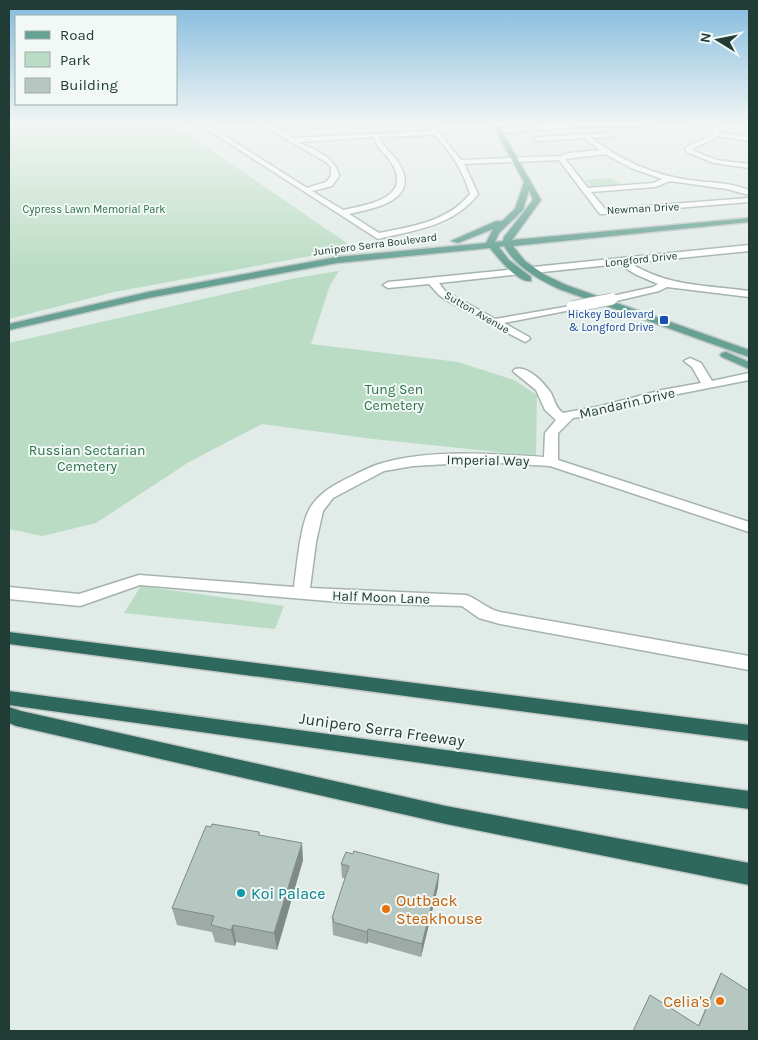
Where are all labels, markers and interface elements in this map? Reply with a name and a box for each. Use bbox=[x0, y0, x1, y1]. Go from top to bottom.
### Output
legend bbox=[15, 15, 178, 105]
north arrow bbox=[693, 15, 743, 65]
text: Road bbox=[60, 26, 95, 44]
text: N bbox=[696, 31, 715, 44]
text: Park bbox=[60, 51, 90, 69]
text: Building bbox=[60, 76, 118, 94]
street label: Newman Drive bbox=[607, 200, 680, 217]
park label: Cypress Lawn Memorial Park bbox=[22, 203, 166, 216]
street label: Junipero Serra Boulevard bbox=[312, 230, 438, 259]
street label: Longford Drive bbox=[604, 249, 678, 270]
street label: Sutton Avenue bbox=[442, 289, 512, 336]
place label: Hickey Boulevard & Longford Drive bbox=[568, 308, 654, 334]
marker: Hickey Boulevard & Longford Drive bbox=[658, 314, 670, 326]
park label: Tung Sen Cemetery bbox=[364, 381, 425, 414]
street label: Mandarin Drive bbox=[578, 384, 677, 423]
park label: Russian Sectarian Cemetery bbox=[29, 442, 145, 475]
street label: Imperial Way bbox=[446, 451, 530, 470]
street label: Half Moon Lane bbox=[332, 587, 430, 608]
street label: Junipero Serra Freeway bbox=[298, 708, 466, 751]
place label: Koi Palace bbox=[251, 884, 325, 903]
marker: Koi Palace bbox=[235, 887, 247, 899]
place label: Outback Steakhouse bbox=[396, 891, 482, 928]
marker: Outback Steakhouse bbox=[380, 903, 392, 915]
place label: Celia's bbox=[663, 992, 710, 1011]
marker: Celia's bbox=[714, 995, 726, 1007]

